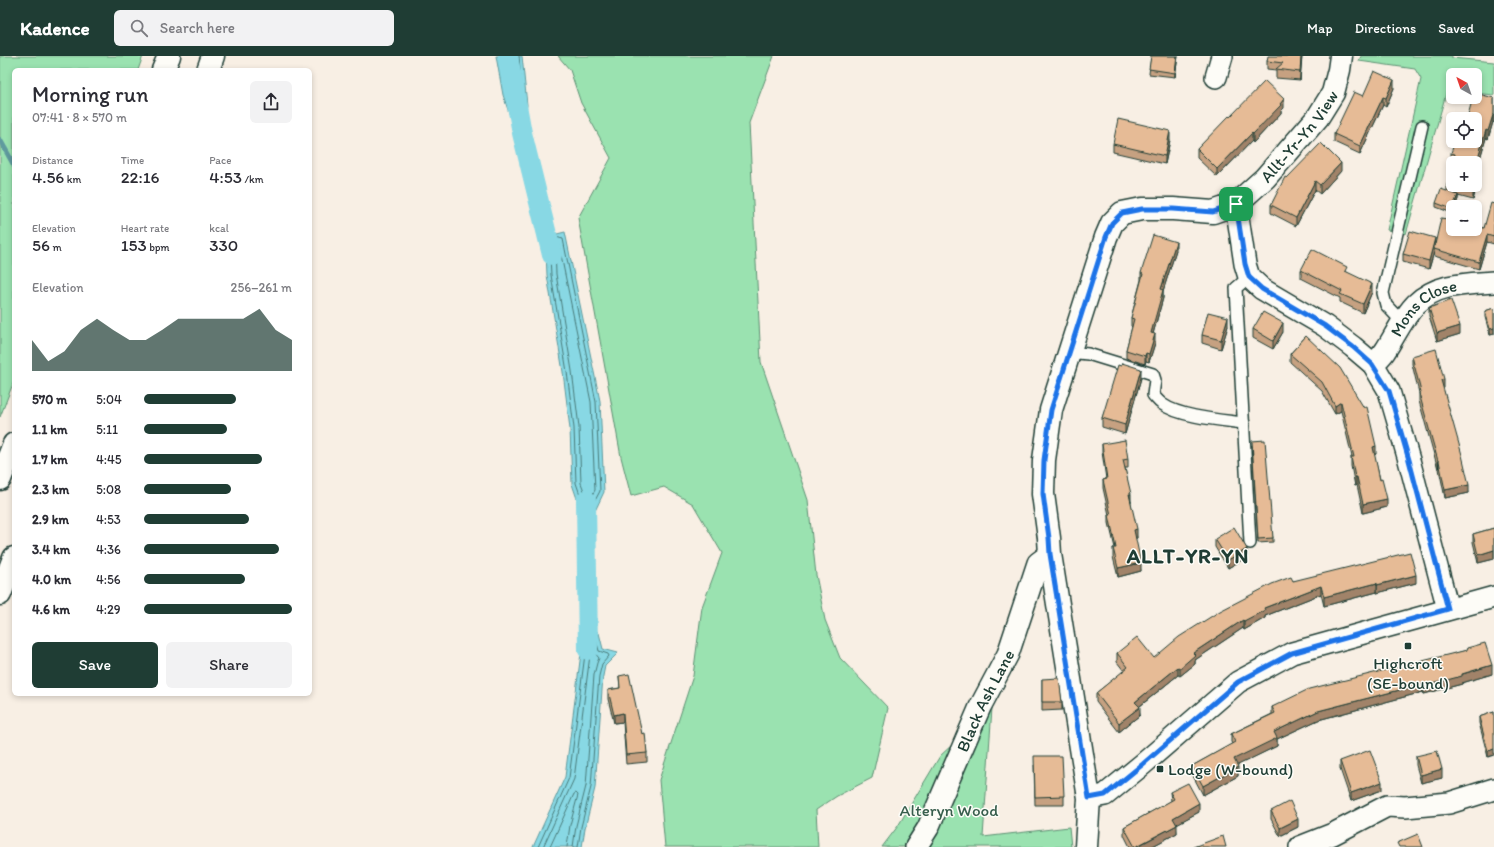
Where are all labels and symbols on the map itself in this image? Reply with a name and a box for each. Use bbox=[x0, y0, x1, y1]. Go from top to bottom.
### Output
north arrow bbox=[1446, 68, 1482, 104]
street label: Allt-Yr-Yn View bbox=[1256, 86, 1343, 186]
pin bbox=[1219, 187, 1253, 221]
street label: Mons Close bbox=[1386, 275, 1459, 340]
district label: ALLT-YR-YN bbox=[1126, 543, 1249, 568]
marker: Highcroft (SE-bound) bbox=[1403, 641, 1413, 651]
street label: Black Ash Lane bbox=[952, 646, 1018, 755]
place label: Highcroft (SE-bound) bbox=[1367, 653, 1449, 693]
place label: Lodge (W-bound) bbox=[1168, 759, 1293, 779]
marker: Lodge (W-bound) bbox=[1155, 764, 1165, 774]
park label: Alteryn Wood bbox=[900, 800, 999, 820]

